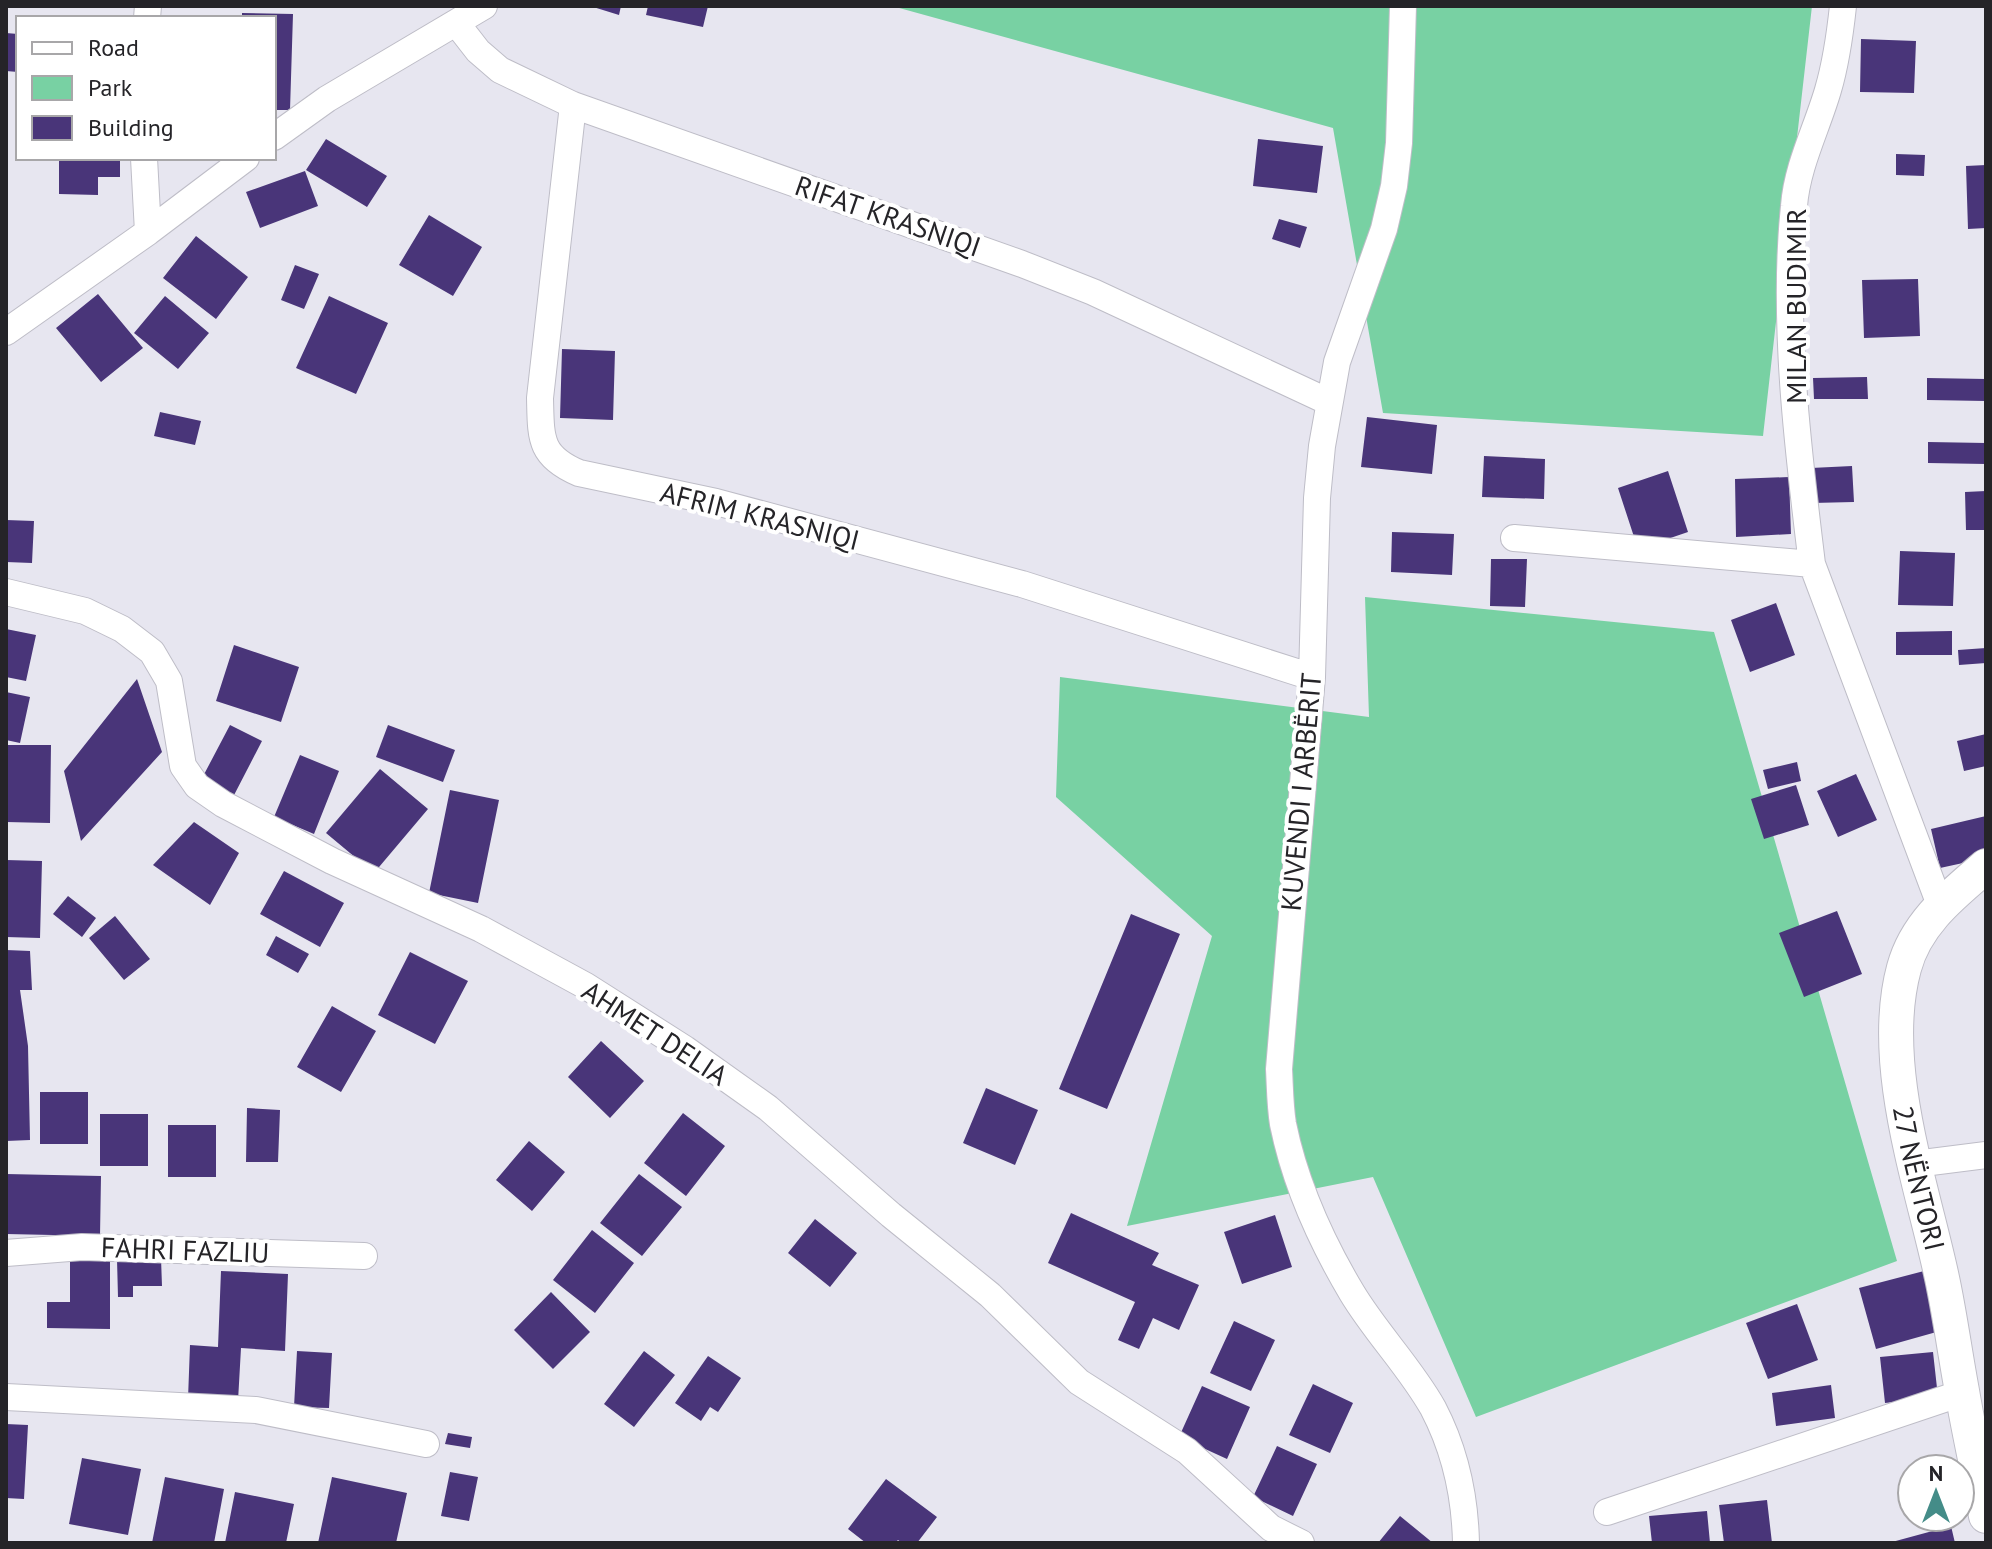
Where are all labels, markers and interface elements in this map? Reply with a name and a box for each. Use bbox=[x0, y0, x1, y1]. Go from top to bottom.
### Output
legend bbox=[16, 16, 276, 160]
text: Road bbox=[88, 32, 139, 63]
text: Park bbox=[88, 72, 133, 103]
text: Building bbox=[88, 112, 174, 143]
street label: RIFAT KRASNIQI bbox=[790, 166, 986, 265]
street label: MILAN BUDIMIR bbox=[1777, 208, 1814, 404]
street label: AFRIM KRASNIQI bbox=[657, 473, 863, 558]
street label: KUVENDI I ARBËRIT bbox=[1272, 671, 1329, 912]
street label: AHMET DELIA bbox=[575, 972, 736, 1094]
street label: 27 NËNTORI bbox=[1885, 1103, 1954, 1254]
street label: FAHRI FAZLIU bbox=[100, 1228, 270, 1271]
north arrow bbox=[1896, 1453, 1976, 1533]
text: N bbox=[1929, 1459, 1943, 1487]

